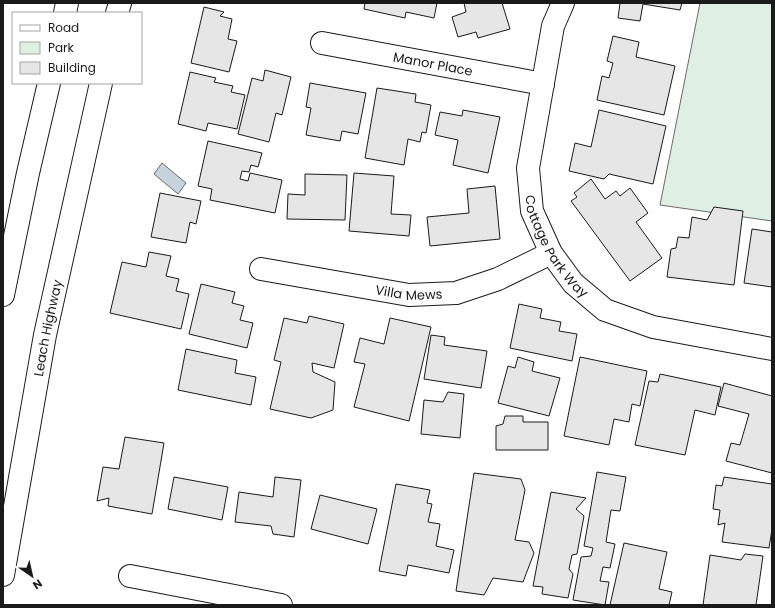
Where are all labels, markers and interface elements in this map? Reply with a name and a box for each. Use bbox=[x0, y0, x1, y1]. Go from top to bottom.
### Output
legend bbox=[12, 12, 142, 84]
text: Road bbox=[48, 19, 79, 36]
text: Park bbox=[48, 39, 75, 56]
street label: Manor Place bbox=[392, 47, 474, 81]
text: Building bbox=[48, 59, 96, 76]
street label: Cottage Park Way bbox=[521, 194, 593, 303]
street label: Leach Highway bbox=[29, 277, 67, 378]
street label: Villa Mews bbox=[374, 280, 443, 305]
north arrow bbox=[12, 556, 52, 596]
text: N bbox=[30, 575, 45, 593]

